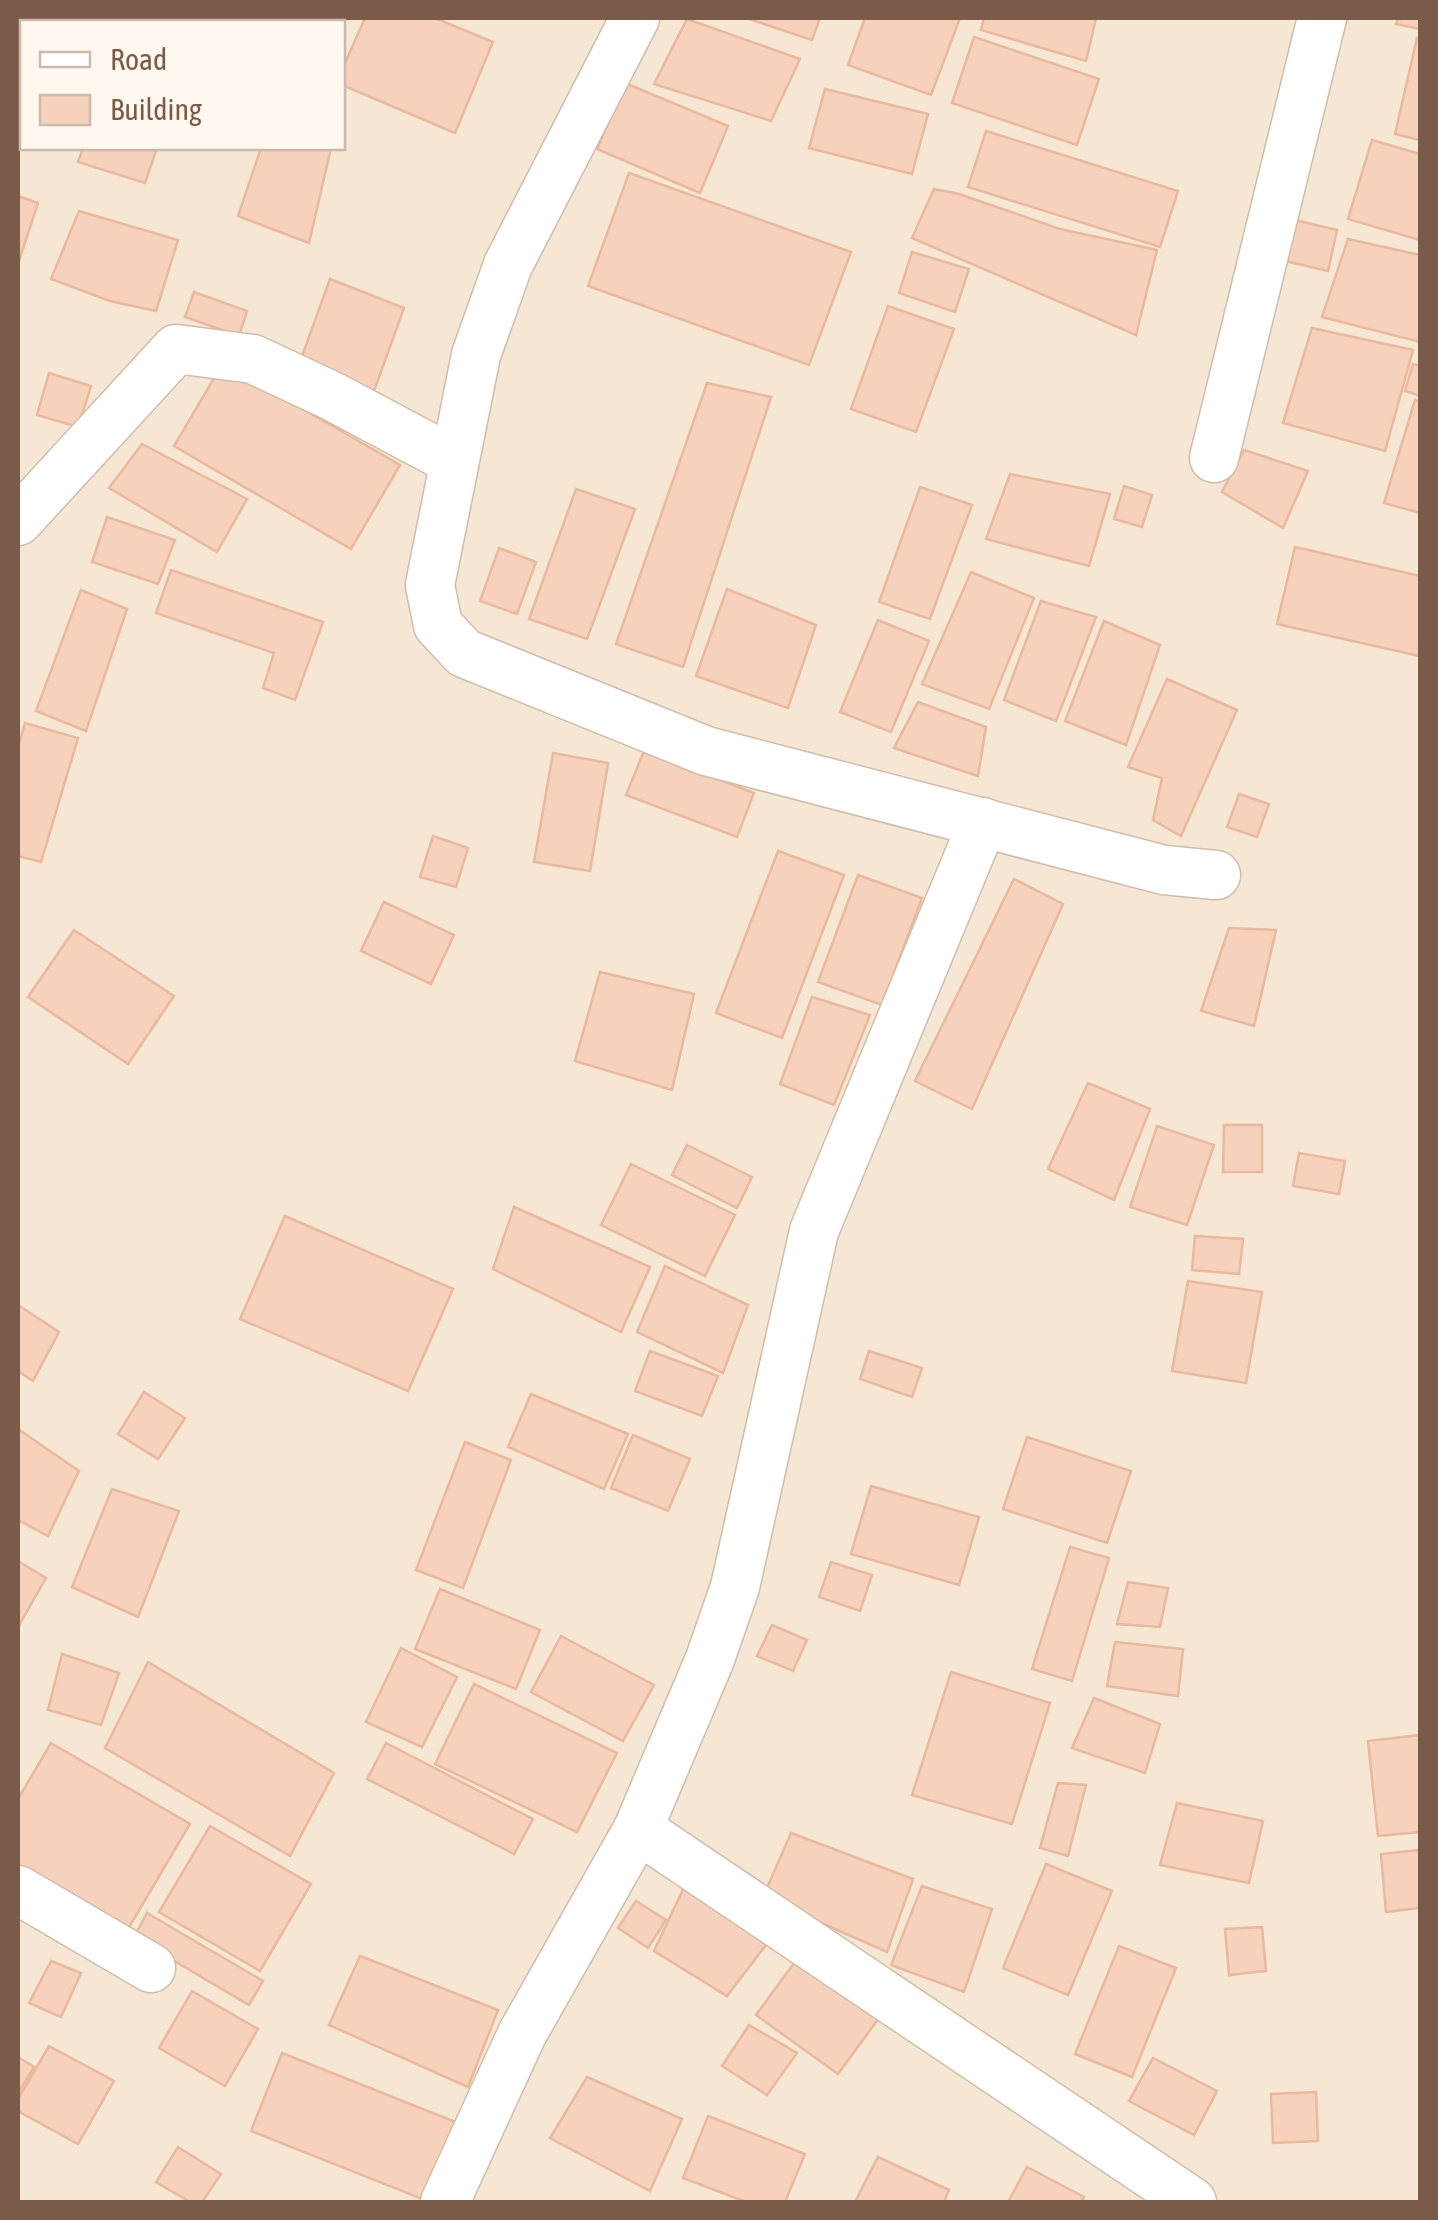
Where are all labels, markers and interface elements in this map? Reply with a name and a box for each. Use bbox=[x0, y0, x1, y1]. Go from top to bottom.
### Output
legend bbox=[20, 20, 345, 150]
text: Road bbox=[110, 42, 167, 76]
text: Building bbox=[110, 92, 202, 126]

